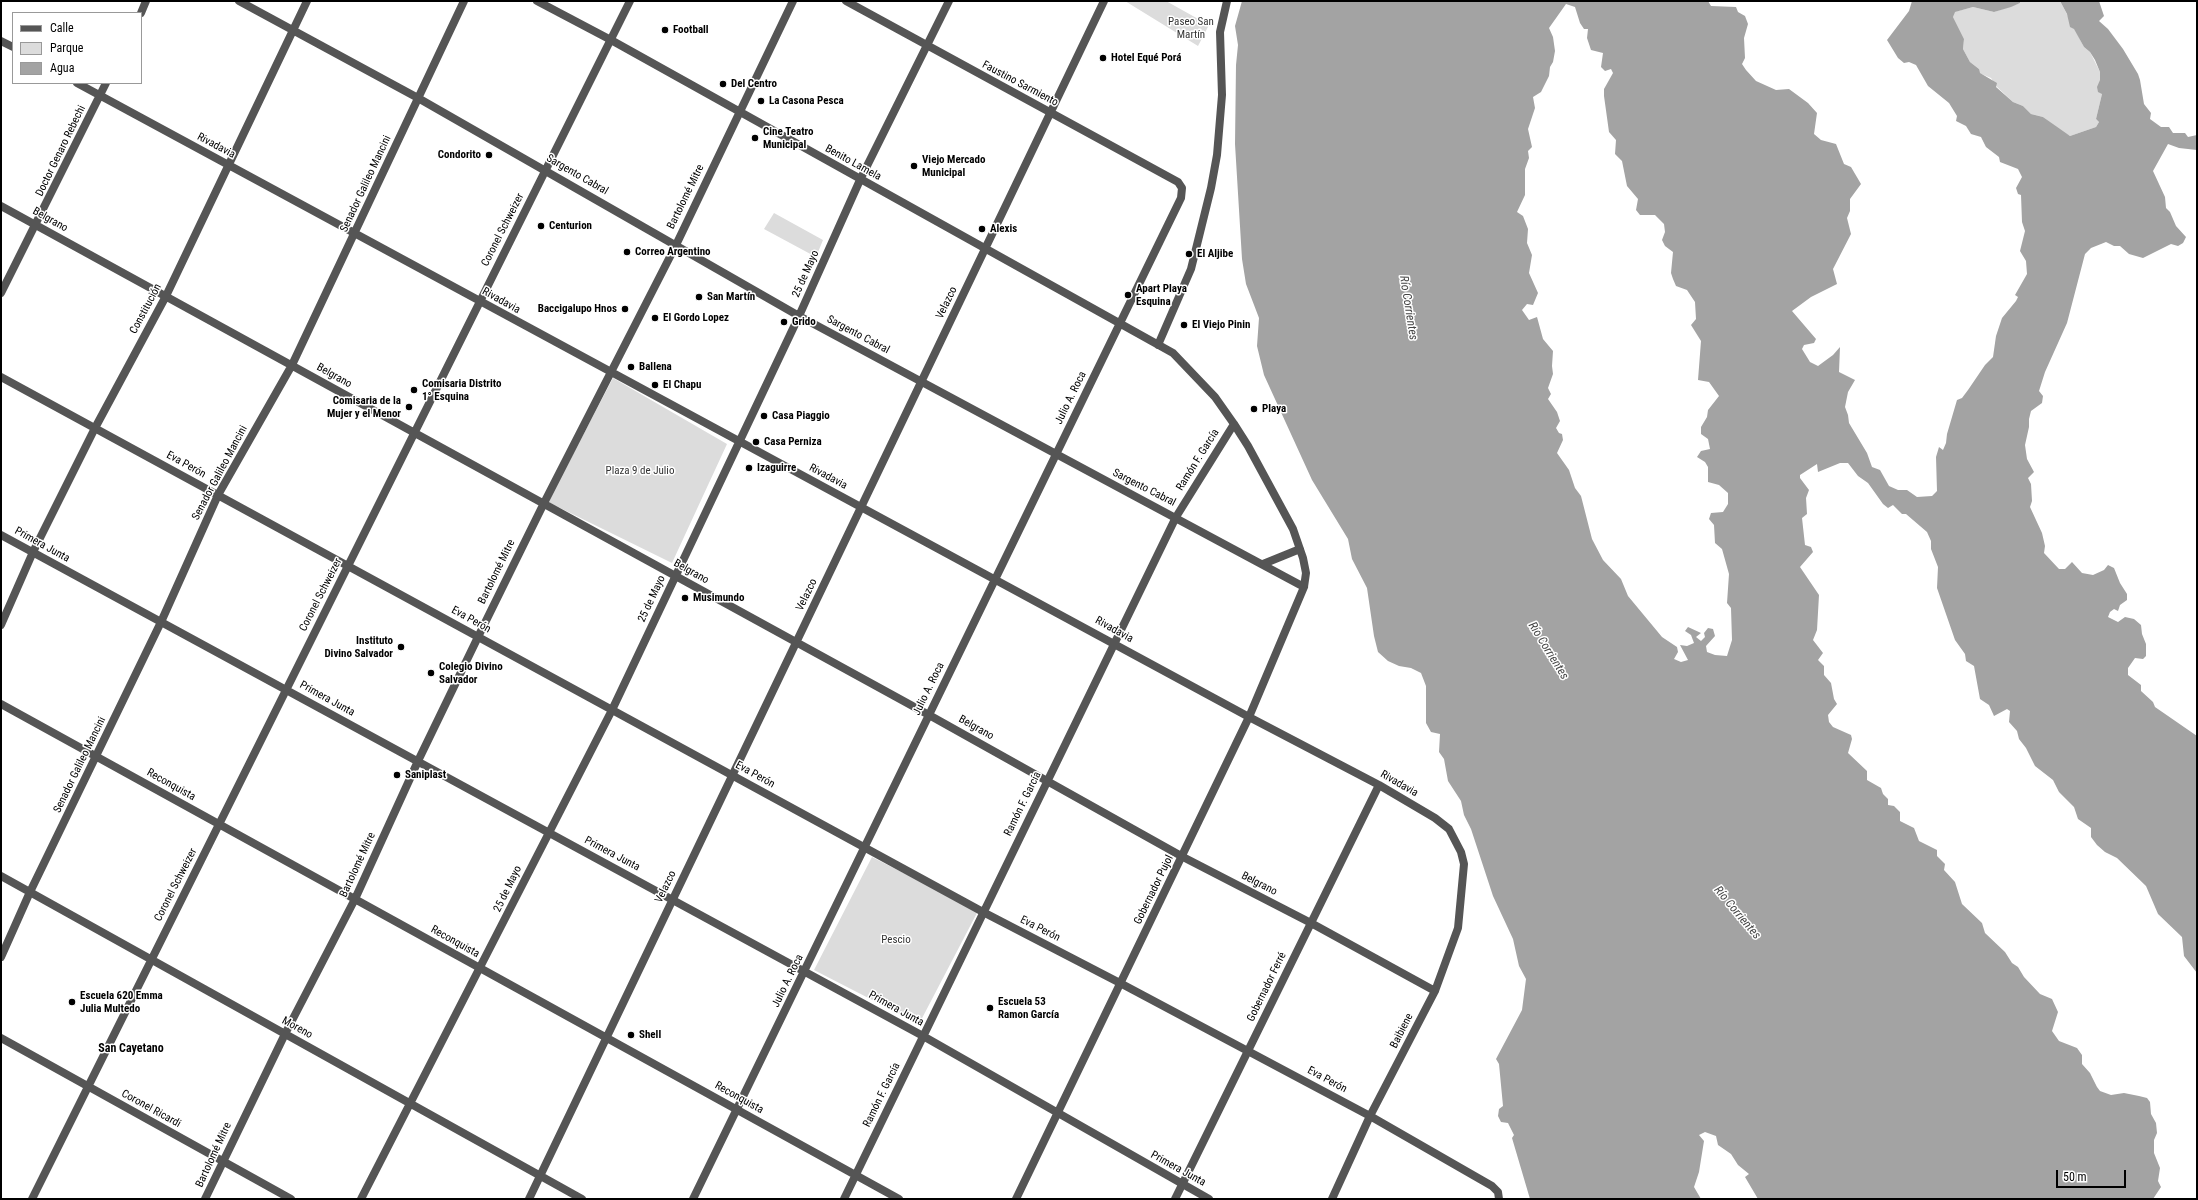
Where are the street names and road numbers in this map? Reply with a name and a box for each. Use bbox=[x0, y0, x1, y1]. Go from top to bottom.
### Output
street label: Faustino Sarmiento bbox=[980, 58, 1060, 110]
street label: Doctor Genaro Rebechi bbox=[33, 103, 89, 199]
street label: Rivadavia bbox=[195, 130, 237, 162]
street label: Senador Galileo Mancini bbox=[338, 134, 394, 234]
street label: Benito Lamela bbox=[823, 142, 883, 184]
street label: Sargento Cabral bbox=[544, 152, 610, 198]
street label: Bartolomé Mitre bbox=[665, 163, 707, 231]
street label: Coronel Schweizer bbox=[479, 191, 527, 269]
street label: Belgrano bbox=[30, 205, 70, 235]
street label: 25 de Mayo bbox=[790, 248, 822, 300]
street label: Constitución bbox=[127, 282, 165, 336]
street label: Rivadavia bbox=[480, 285, 522, 317]
street label: Velazco bbox=[934, 285, 960, 321]
street label: Sargento Cabral bbox=[824, 313, 892, 357]
street label: Belgrano bbox=[314, 361, 354, 391]
street label: Julio A. Roca bbox=[1053, 369, 1089, 427]
street label: Senador Galileo Mancini bbox=[189, 423, 251, 523]
street label: Ramón F. García bbox=[1174, 427, 1222, 493]
street label: Eva Perón bbox=[164, 449, 208, 481]
street label: Rivadavia bbox=[807, 461, 849, 493]
street label: Sargento Cabral bbox=[1110, 466, 1178, 510]
street label: Primera Junta bbox=[12, 524, 72, 566]
street label: Bartolomé Mitre bbox=[476, 538, 518, 606]
street label: Coronel Schweizer bbox=[297, 556, 345, 634]
street label: Belgrano bbox=[671, 557, 711, 587]
street label: 25 de Mayo bbox=[635, 574, 669, 624]
street label: Velazco bbox=[794, 577, 820, 613]
street label: Eva Perón bbox=[449, 604, 493, 636]
street label: Rivadavia bbox=[1093, 614, 1135, 646]
street label: Julio A. Roca bbox=[911, 660, 947, 718]
street label: Primera Junta bbox=[297, 678, 357, 720]
street label: Belgrano bbox=[956, 713, 996, 743]
street label: Senador Galileo Mancini bbox=[51, 715, 109, 815]
street label: Eva Perón bbox=[733, 759, 777, 791]
street label: Reconquista bbox=[144, 766, 198, 804]
street label: Rivadavia bbox=[1378, 768, 1420, 800]
street label: Ramón F. García bbox=[1002, 770, 1044, 838]
street label: Bartolomé Mitre bbox=[337, 830, 379, 900]
street label: Primera Junta bbox=[582, 834, 642, 874]
street label: Coronel Schweizer bbox=[152, 846, 200, 924]
street label: Gobernador Pujol bbox=[1132, 853, 1176, 927]
street label: 25 de Mayo bbox=[491, 864, 525, 914]
street label: Velazco bbox=[653, 869, 679, 905]
street label: Belgrano bbox=[1239, 869, 1279, 899]
street label: Eva Perón bbox=[1018, 913, 1062, 945]
street label: Reconquista bbox=[428, 923, 482, 961]
street label: Gobernador Ferré bbox=[1245, 950, 1289, 1024]
street label: Julio A. Roca bbox=[770, 952, 806, 1010]
street label: Primera Junta bbox=[866, 988, 926, 1030]
street label: Baibiene bbox=[1388, 1011, 1416, 1051]
street label: Moreno bbox=[279, 1014, 315, 1042]
street label: Ramón F. García bbox=[861, 1061, 903, 1129]
street label: Eva Perón bbox=[1305, 1064, 1349, 1096]
street label: Reconquista bbox=[712, 1079, 766, 1117]
street label: Coronel Ricardi bbox=[119, 1087, 183, 1131]
street label: Bartolomé Mitre bbox=[193, 1120, 235, 1190]
street label: Primera Junta bbox=[1148, 1148, 1208, 1190]

